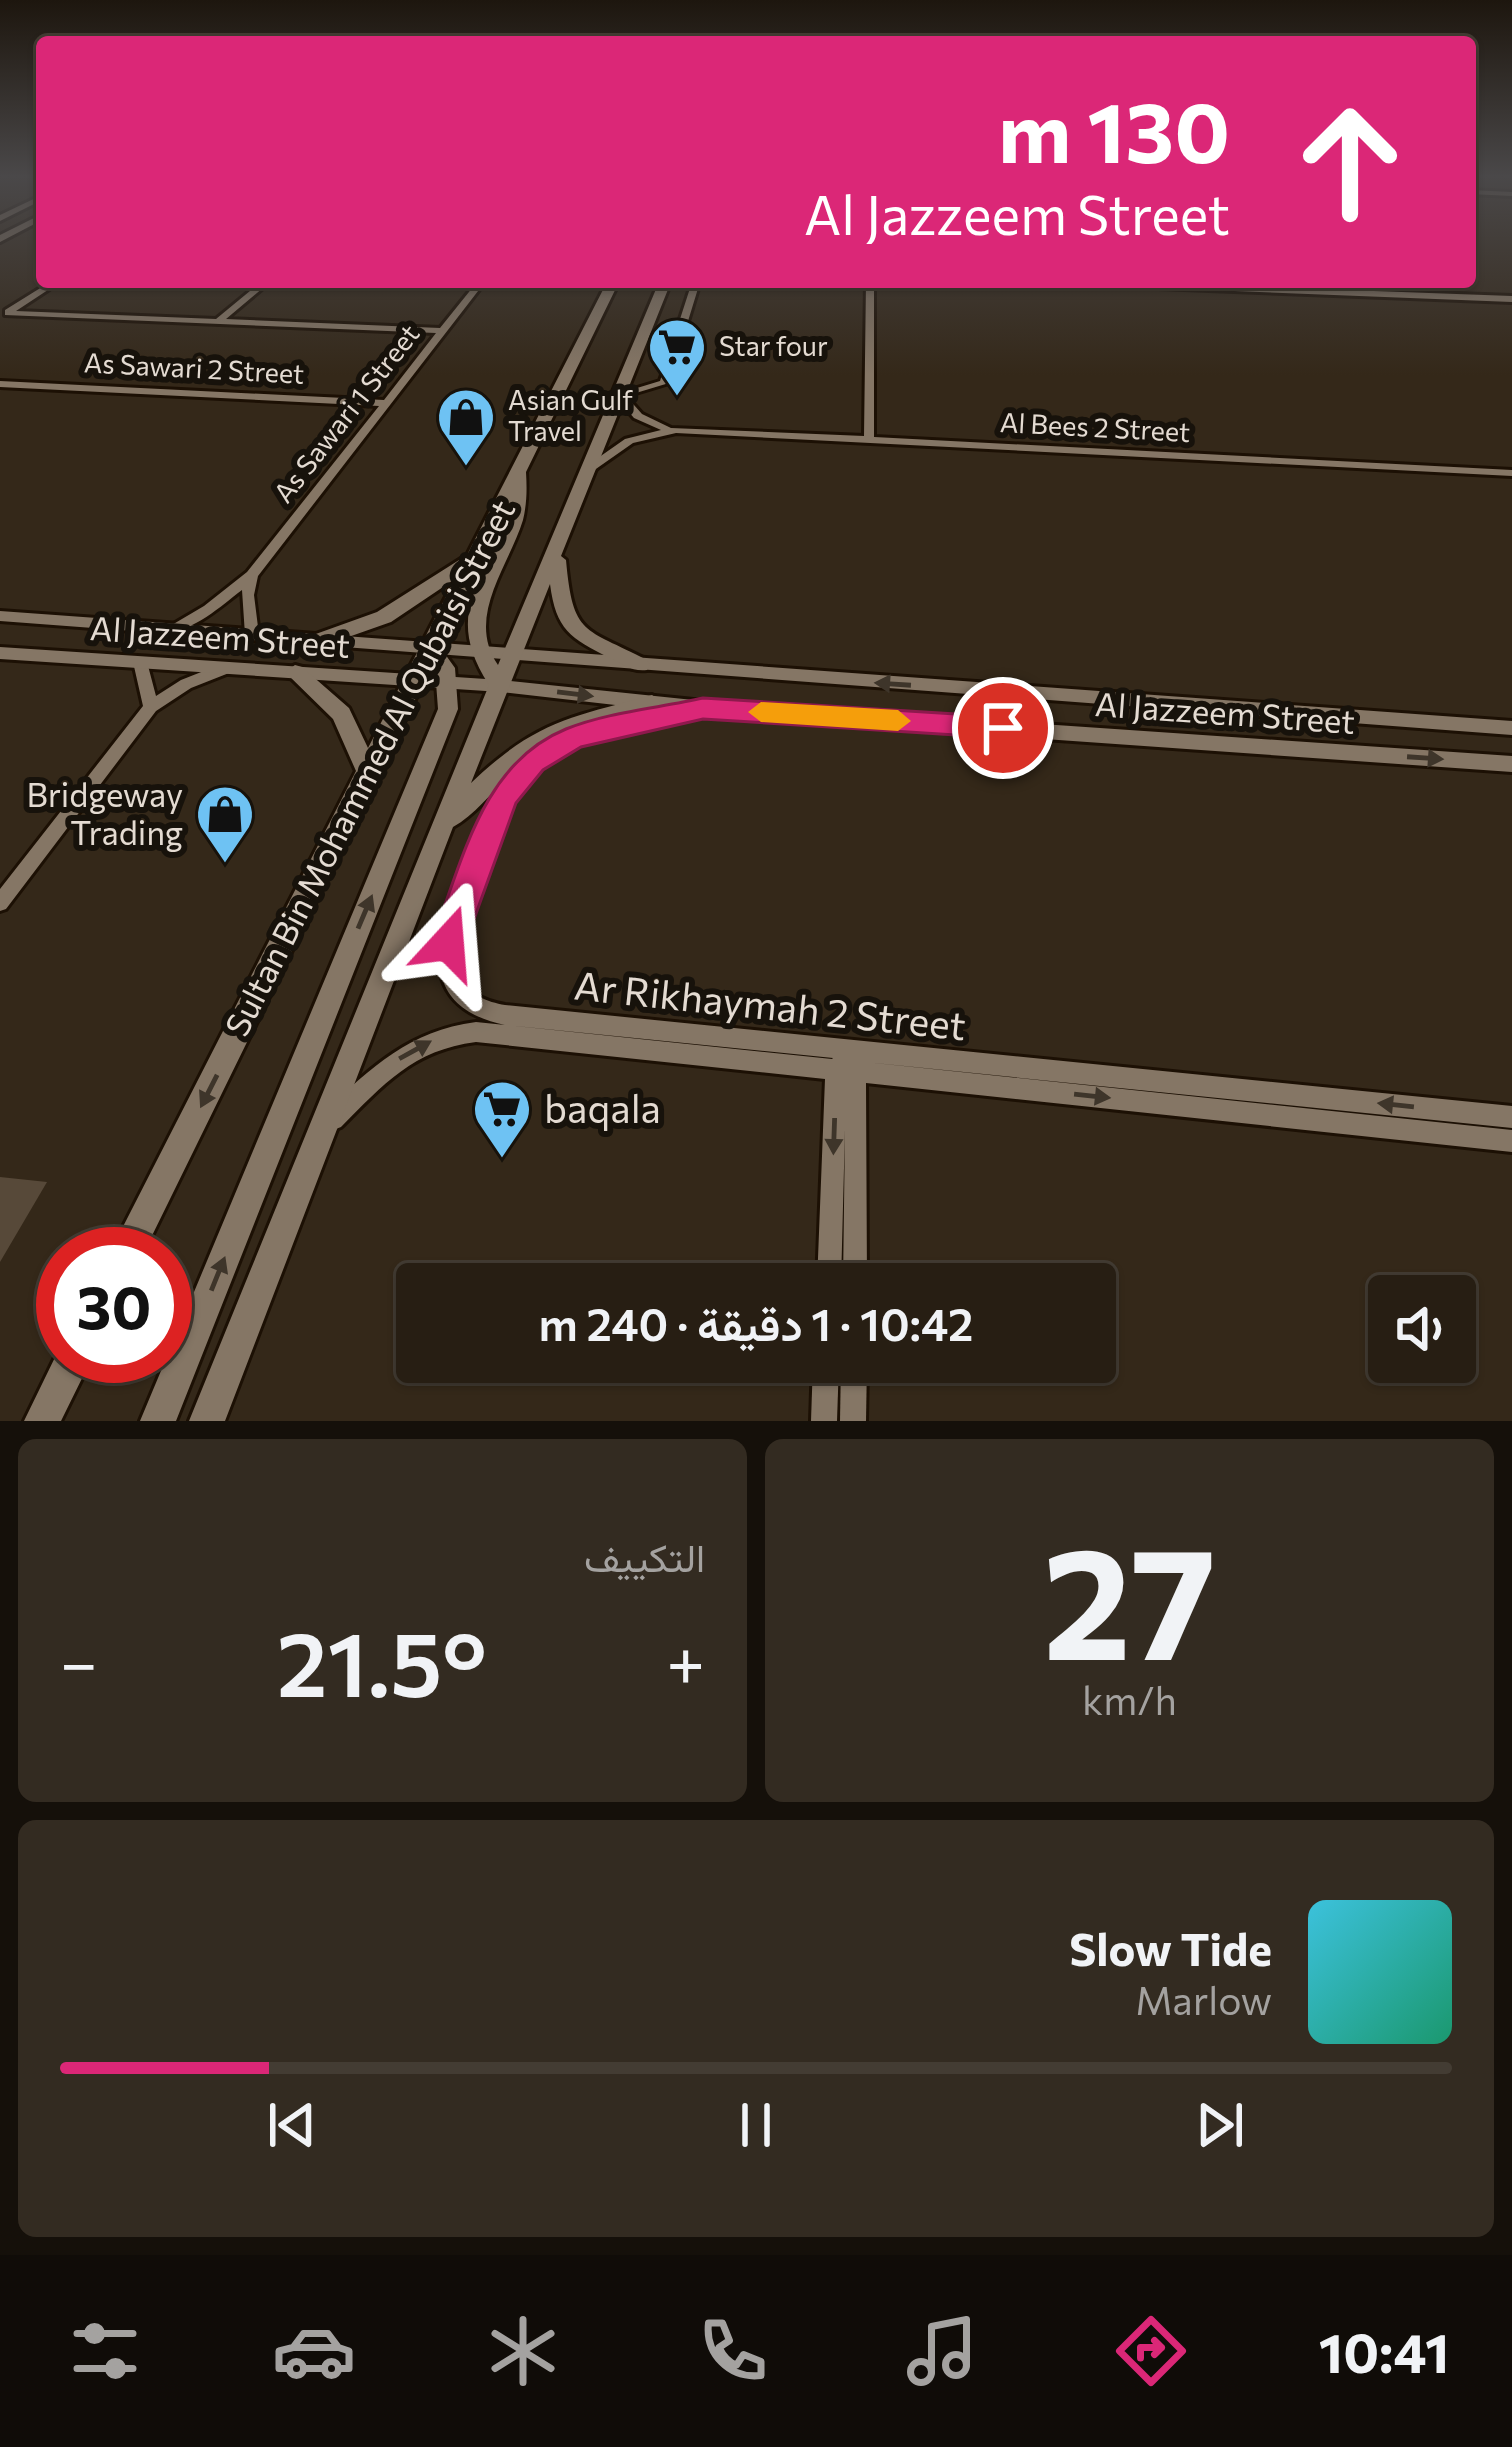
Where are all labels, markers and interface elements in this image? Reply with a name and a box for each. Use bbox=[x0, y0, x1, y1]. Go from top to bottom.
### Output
text: 130 m bbox=[998, 78, 1230, 180]
icon: ahead bbox=[1272, 84, 1428, 240]
text: Al Jazzeem Street bbox=[804, 180, 1230, 246]
supermarket icon: Star four bbox=[646, 316, 708, 398]
street label: As Sawari 1 Street bbox=[266, 317, 426, 509]
place label: Star four bbox=[719, 329, 828, 362]
street label: As Sawari 2 Street bbox=[83, 345, 305, 390]
place label: Asian Gulf Travel bbox=[508, 383, 633, 447]
shop icon: Asian Gulf Travel bbox=[435, 386, 497, 468]
street label: Al Bees 2 Street bbox=[999, 405, 1191, 448]
street label: Sultan Bin Mohammed Al Qubaisi Street bbox=[215, 492, 522, 1042]
street label: Al Jazzeem Street bbox=[89, 606, 351, 665]
one-way arrow bbox=[874, 675, 911, 694]
pin bbox=[952, 677, 1054, 779]
street label: Al Jazzeem Street bbox=[1094, 682, 1356, 741]
one-way arrow bbox=[557, 685, 595, 704]
icon: arrive bbox=[970, 695, 1036, 761]
one-way arrow bbox=[1407, 748, 1444, 767]
place label: Bridgeway Trading bbox=[26, 773, 183, 852]
shop icon: Bridgeway Trading bbox=[194, 783, 256, 865]
position arrow bbox=[385, 880, 511, 1006]
one-way arrow bbox=[355, 895, 375, 930]
street label: Ar Rikhaymah 2 Street bbox=[572, 960, 968, 1048]
one-way arrow bbox=[398, 1040, 432, 1061]
one-way arrow bbox=[199, 1073, 219, 1108]
supermarket icon: baqala bbox=[471, 1078, 533, 1160]
place label: baqala bbox=[544, 1083, 661, 1131]
one-way arrow bbox=[1074, 1087, 1111, 1106]
one-way arrow bbox=[1376, 1096, 1414, 1115]
one-way arrow bbox=[824, 1118, 843, 1156]
speed limit sign: 30 bbox=[36, 1227, 192, 1383]
one-way arrow bbox=[209, 1255, 228, 1291]
map controls bbox=[1368, 1275, 1476, 1383]
button: sound bbox=[1368, 1275, 1476, 1383]
text: 10:42 · 1 دقيقة · 240 m bbox=[539, 1295, 973, 1350]
text: 27 bbox=[1043, 1501, 1216, 1692]
text: التكييف bbox=[584, 1532, 705, 1580]
text: 21.5° bbox=[277, 1605, 487, 1716]
text: − bbox=[60, 1620, 98, 1701]
text: + bbox=[666, 1620, 705, 1701]
text: km/h bbox=[1082, 1675, 1177, 1723]
text: Slow Tide bbox=[1069, 1920, 1272, 1975]
text: Marlow bbox=[1135, 1975, 1272, 2023]
icon: previous bbox=[259, 2092, 325, 2158]
icon: pause bbox=[723, 2092, 789, 2158]
icon: next bbox=[1187, 2092, 1253, 2158]
icon: filters bbox=[63, 2309, 147, 2393]
icon: car bbox=[272, 2309, 356, 2393]
icon: climate bbox=[481, 2309, 565, 2393]
icon: phone bbox=[691, 2309, 775, 2393]
icon: music bbox=[900, 2309, 984, 2393]
icon: directions bbox=[1109, 2309, 1193, 2393]
text: 10:41 bbox=[1319, 2318, 1449, 2384]

